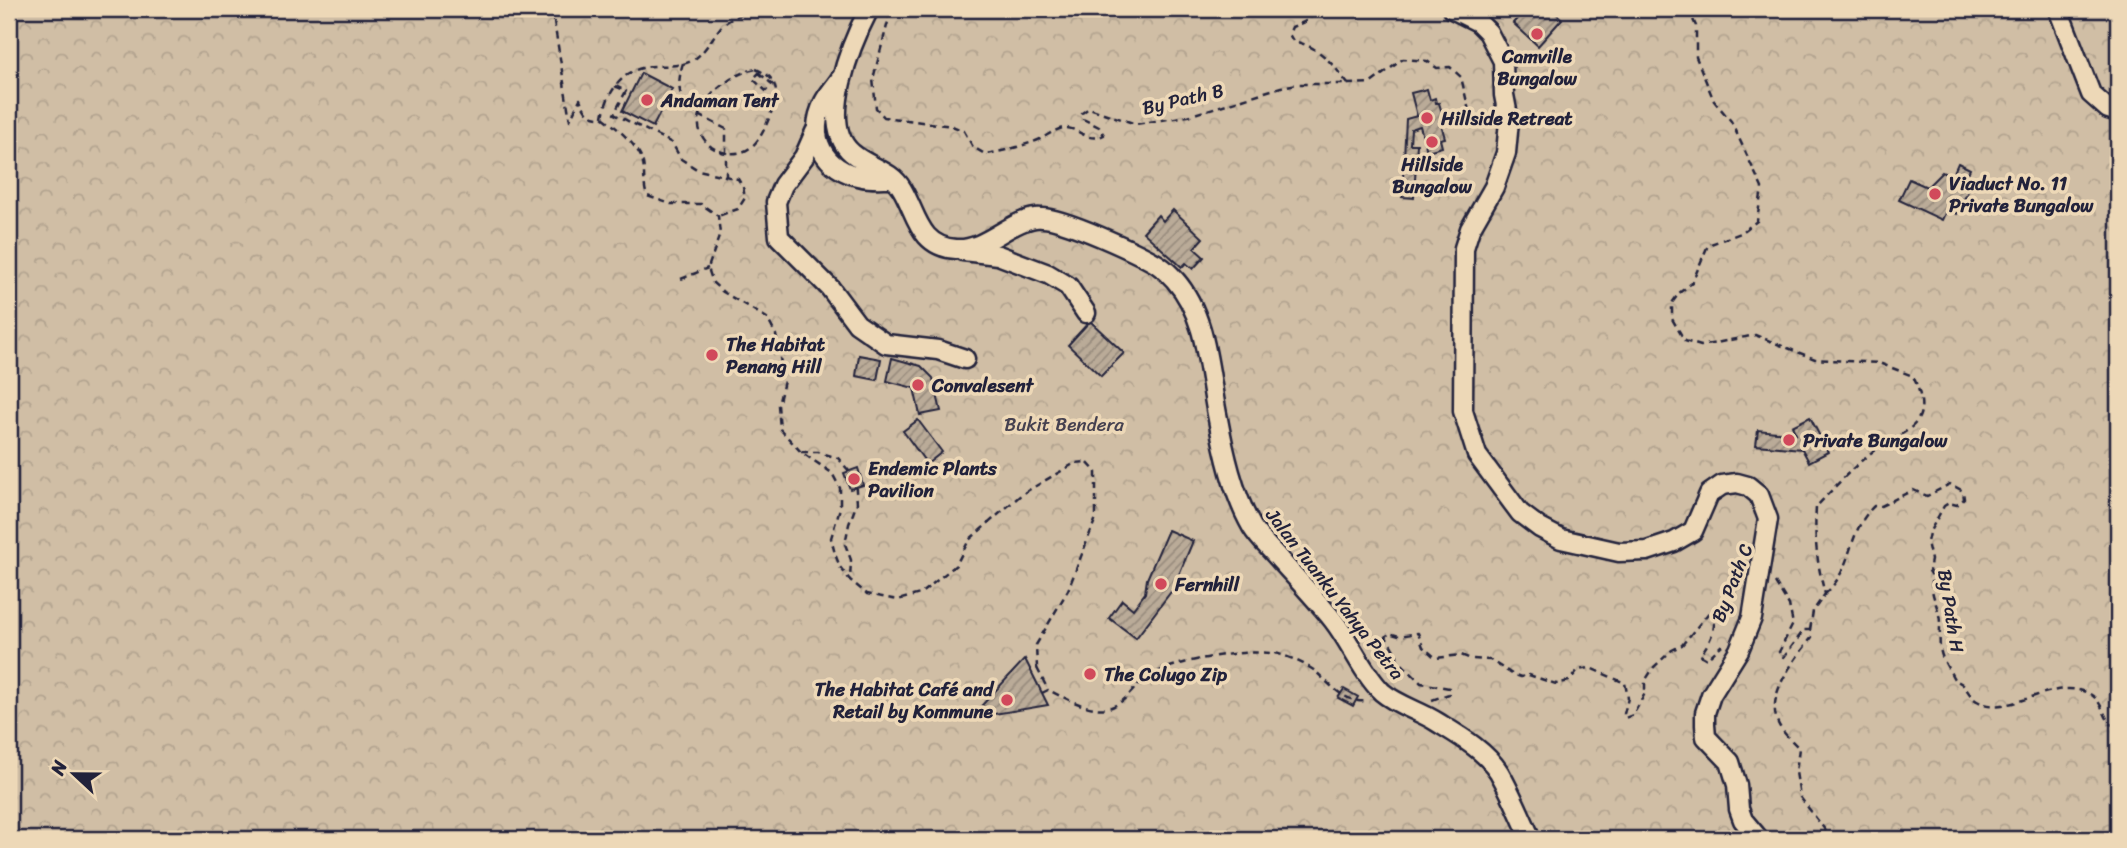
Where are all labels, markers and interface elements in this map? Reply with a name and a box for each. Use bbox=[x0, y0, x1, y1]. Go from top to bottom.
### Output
marker: Camville Bungalow bbox=[1529, 26, 1545, 42]
place label: Camville Bungalow bbox=[1497, 40, 1578, 95]
street label: By Path B bbox=[1139, 74, 1227, 124]
place label: Andaman Tent bbox=[660, 84, 780, 117]
marker: Andaman Tent bbox=[639, 92, 655, 108]
place label: Hillside Retreat bbox=[1440, 102, 1573, 135]
marker: Hillside Retreat bbox=[1419, 110, 1435, 126]
marker: Hillside Bungalow bbox=[1424, 134, 1440, 150]
place label: Hillside Bungalow bbox=[1392, 148, 1473, 203]
place label: Viaduct No. 11 Private Bungalow bbox=[1949, 167, 2094, 222]
marker: Viaduct No. 11 Private Bungalow bbox=[1927, 186, 1943, 202]
place label: The Habitat Penang Hill bbox=[726, 328, 826, 383]
marker: The Habitat Penang Hill bbox=[704, 347, 720, 363]
place label: Convalesent bbox=[931, 369, 1034, 402]
marker: Convalesent bbox=[910, 377, 926, 393]
park label: Bukit Bendera bbox=[1004, 408, 1124, 441]
place label: Private Bungalow bbox=[1803, 424, 1948, 457]
marker: Private Bungalow bbox=[1781, 432, 1797, 448]
place label: Endemic Plants Pavilion bbox=[868, 452, 998, 507]
marker: Endemic Plants Pavilion bbox=[846, 471, 862, 487]
street label: Jalan Tuanku Yahya Petra bbox=[1256, 500, 1413, 688]
street label: By Path C bbox=[1702, 538, 1762, 627]
street label: By Path H bbox=[1928, 567, 1974, 655]
place label: Fernhill bbox=[1174, 568, 1241, 601]
marker: Fernhill bbox=[1153, 576, 1169, 592]
place label: The Colugo Zip bbox=[1104, 658, 1228, 691]
marker: The Colugo Zip bbox=[1082, 666, 1098, 682]
place label: The Habitat Café and Retail by Kommune bbox=[815, 673, 995, 728]
marker: The Habitat Café and Retail by Kommune bbox=[999, 692, 1015, 708]
north arrow bbox=[38, 740, 108, 810]
text: N bbox=[41, 755, 77, 781]

